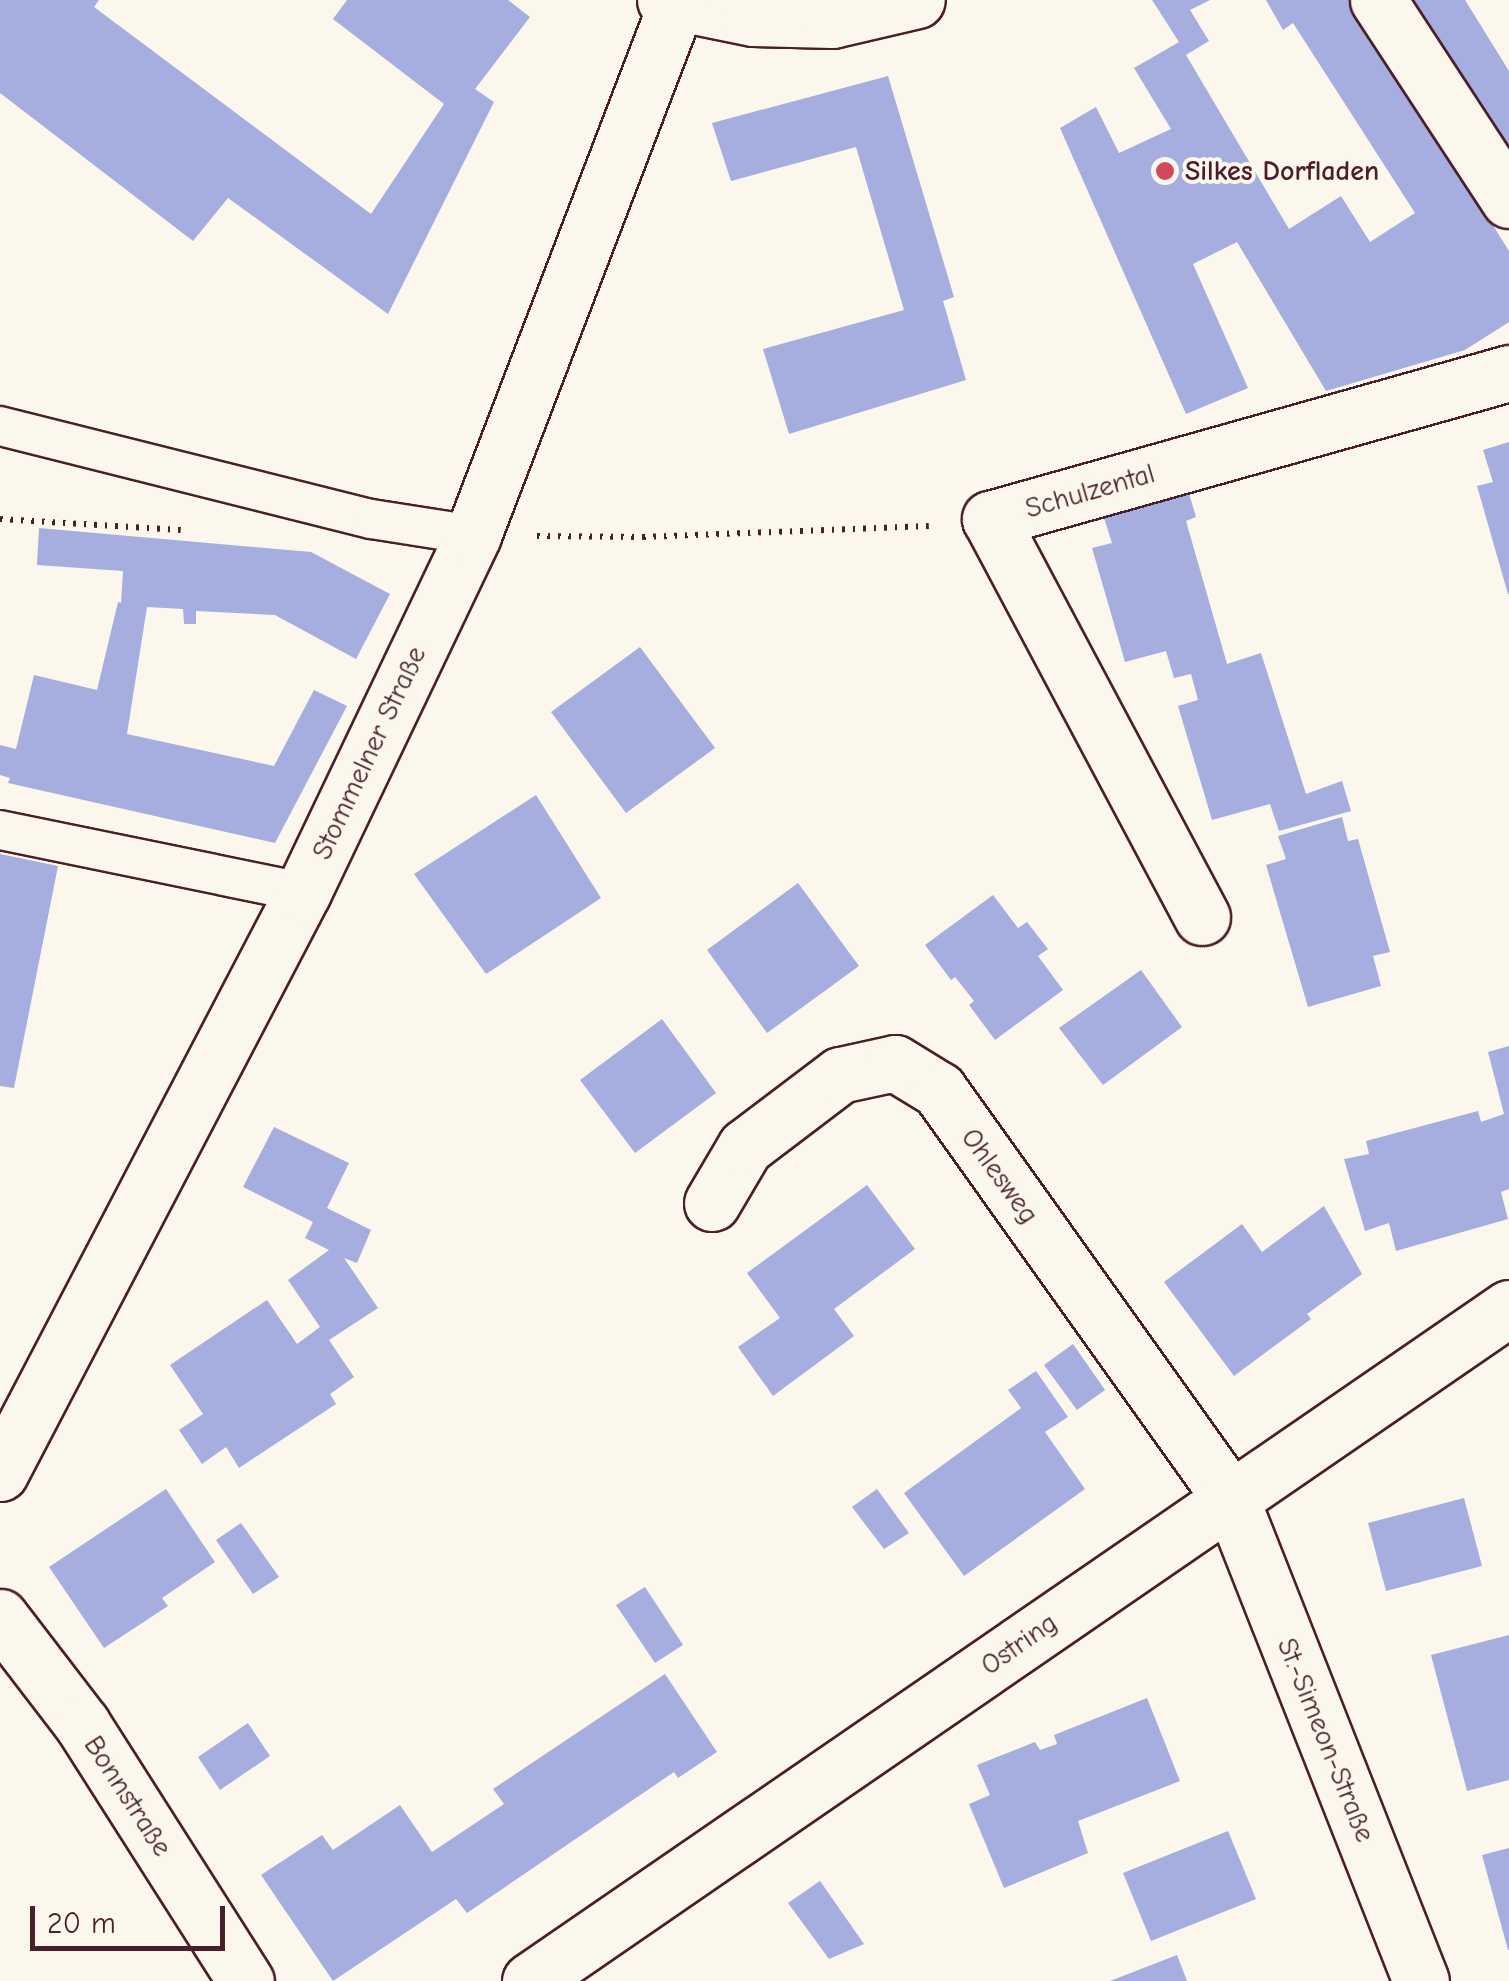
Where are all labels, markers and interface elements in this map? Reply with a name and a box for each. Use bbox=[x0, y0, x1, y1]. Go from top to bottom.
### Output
place label: Silkes Dorfladen bbox=[1185, 154, 1379, 188]
marker: Silkes Dorfladen bbox=[1154, 160, 1176, 182]
street label: Schulzental bbox=[1021, 456, 1159, 526]
street label: Stommelner Straße bbox=[305, 641, 433, 865]
street label: Ohlesweg bbox=[954, 1122, 1046, 1230]
street label: Ostring bbox=[974, 1606, 1064, 1682]
street label: St.-Simeon-Straße bbox=[1270, 1633, 1382, 1847]
street label: Bonnstraße bbox=[77, 1730, 179, 1862]
scale bar bbox=[35, 1886, 230, 1948]
text: 20 m bbox=[47, 1906, 116, 1941]

